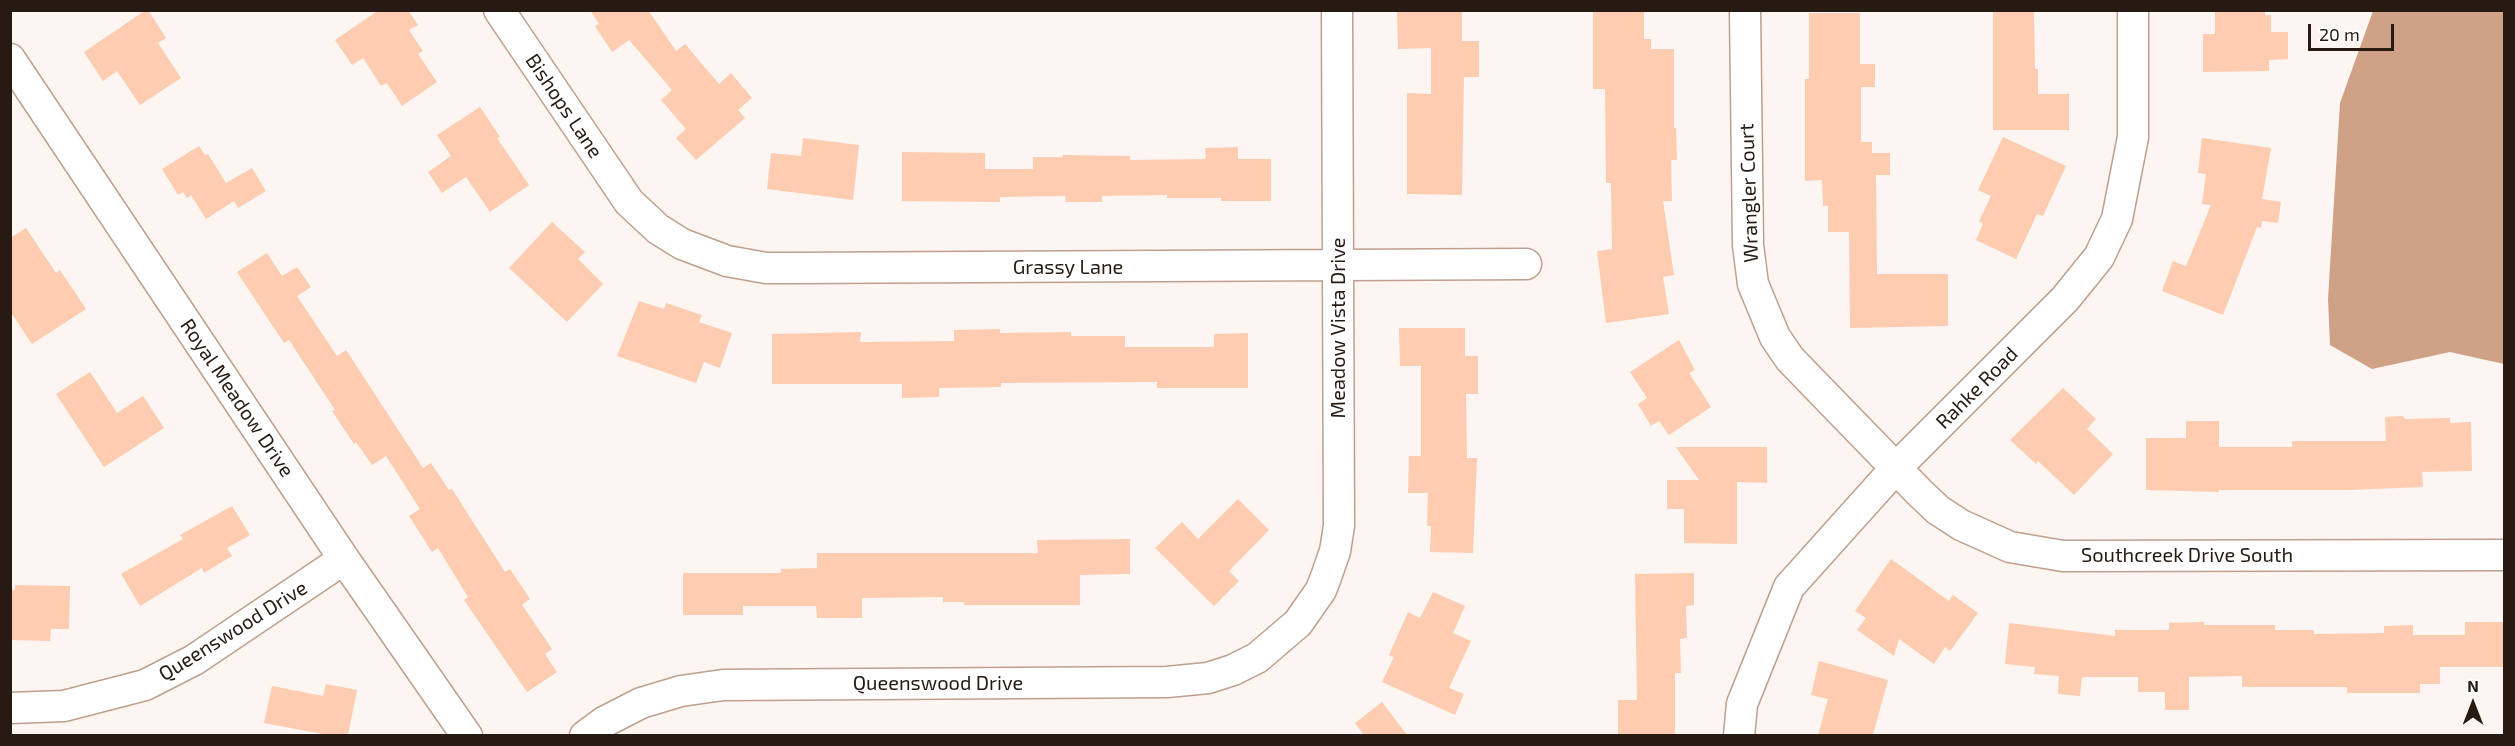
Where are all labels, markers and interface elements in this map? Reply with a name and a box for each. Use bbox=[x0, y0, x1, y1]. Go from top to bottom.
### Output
scale bar bbox=[2311, 12, 2396, 50]
text: 20 m bbox=[2319, 23, 2360, 45]
street label: Bishops Lane bbox=[520, 49, 608, 163]
street label: Wrangler Court bbox=[1735, 123, 1763, 263]
street label: Meadow Vista Drive bbox=[1326, 238, 1350, 418]
street label: Grassy Lane bbox=[1013, 255, 1123, 279]
street label: Royal Meadow Drive bbox=[175, 314, 299, 482]
street label: Rahke Road bbox=[1931, 342, 2023, 434]
street label: Southcreek Drive South bbox=[2081, 543, 2293, 567]
street label: Queenswood Drive bbox=[154, 576, 312, 686]
street label: Queenswood Drive bbox=[853, 671, 1023, 695]
north arrow bbox=[2443, 674, 2503, 734]
text: N bbox=[2467, 676, 2479, 695]

